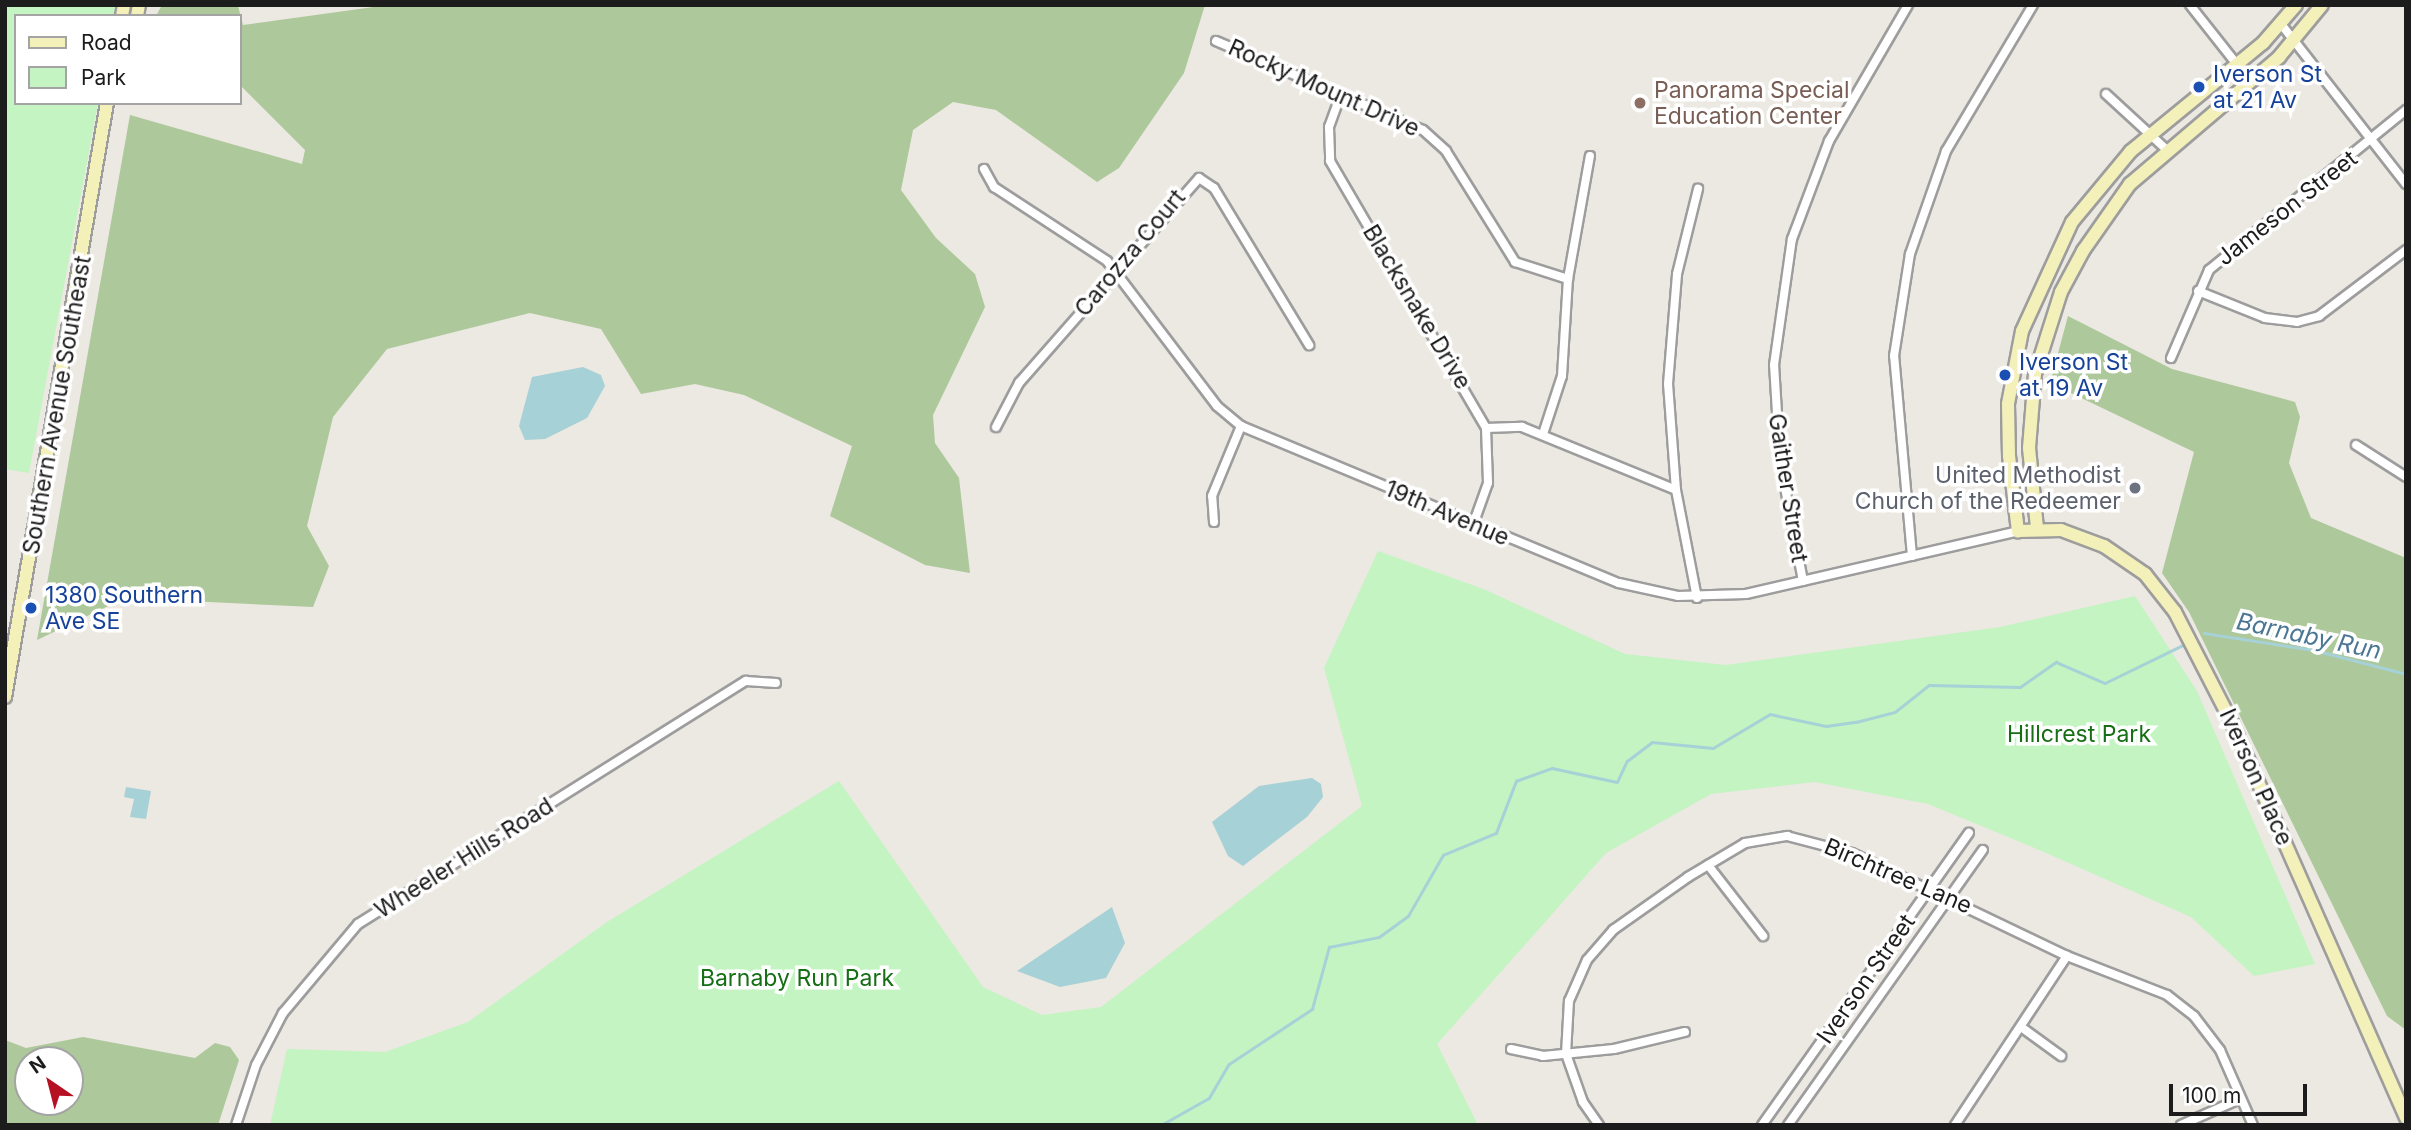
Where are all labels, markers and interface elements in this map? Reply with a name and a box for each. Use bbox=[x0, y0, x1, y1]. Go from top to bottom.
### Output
legend bbox=[14, 14, 242, 105]
text: Road bbox=[81, 30, 132, 55]
street label: Rocky Mount Drive bbox=[1224, 33, 1424, 143]
place label: Iverson St at 21 Av bbox=[2213, 60, 2322, 114]
text: Park bbox=[81, 65, 126, 90]
place label: Panorama Special Education Center bbox=[1654, 76, 1850, 130]
marker: Iverson St at 21 Av bbox=[2191, 79, 2207, 95]
marker: Panorama Special Education Center bbox=[1632, 95, 1648, 111]
street label: Jameson Street bbox=[2211, 145, 2363, 271]
street label: Carozza Court bbox=[1069, 184, 1191, 322]
street label: Blacksnake Drive bbox=[1357, 220, 1477, 394]
street label: Southern Avenue Southeast bbox=[17, 254, 97, 556]
place label: Iverson St at 19 Av bbox=[2019, 348, 2128, 402]
marker: Iverson St at 19 Av bbox=[1997, 367, 2013, 383]
street label: Gaither Street bbox=[1763, 412, 1813, 564]
place label: United Methodist Church of the Redeemer bbox=[1855, 461, 2121, 515]
street label: 19th Avenue bbox=[1381, 474, 1513, 552]
marker: United Methodist Church of the Redeemer bbox=[2127, 480, 2143, 496]
place label: 1380 Southern Ave SE bbox=[45, 581, 203, 635]
marker: 1380 Southern Ave SE bbox=[23, 600, 39, 616]
water label: Barnaby Run bbox=[2234, 607, 2384, 665]
street label: Iverson Place bbox=[2214, 704, 2298, 850]
park label: Hillcrest Park bbox=[2007, 720, 2151, 748]
street label: Wheeler Hills Road bbox=[370, 792, 558, 924]
street label: Birchtree Lane bbox=[1820, 832, 1976, 920]
street label: Iverson Street bbox=[1811, 909, 1921, 1049]
park label: Barnaby Run Park bbox=[700, 964, 894, 992]
north arrow bbox=[14, 1046, 84, 1116]
text: N bbox=[25, 1051, 50, 1079]
scale bar bbox=[2173, 1070, 2311, 1114]
text: 100 m bbox=[2182, 1083, 2241, 1108]

